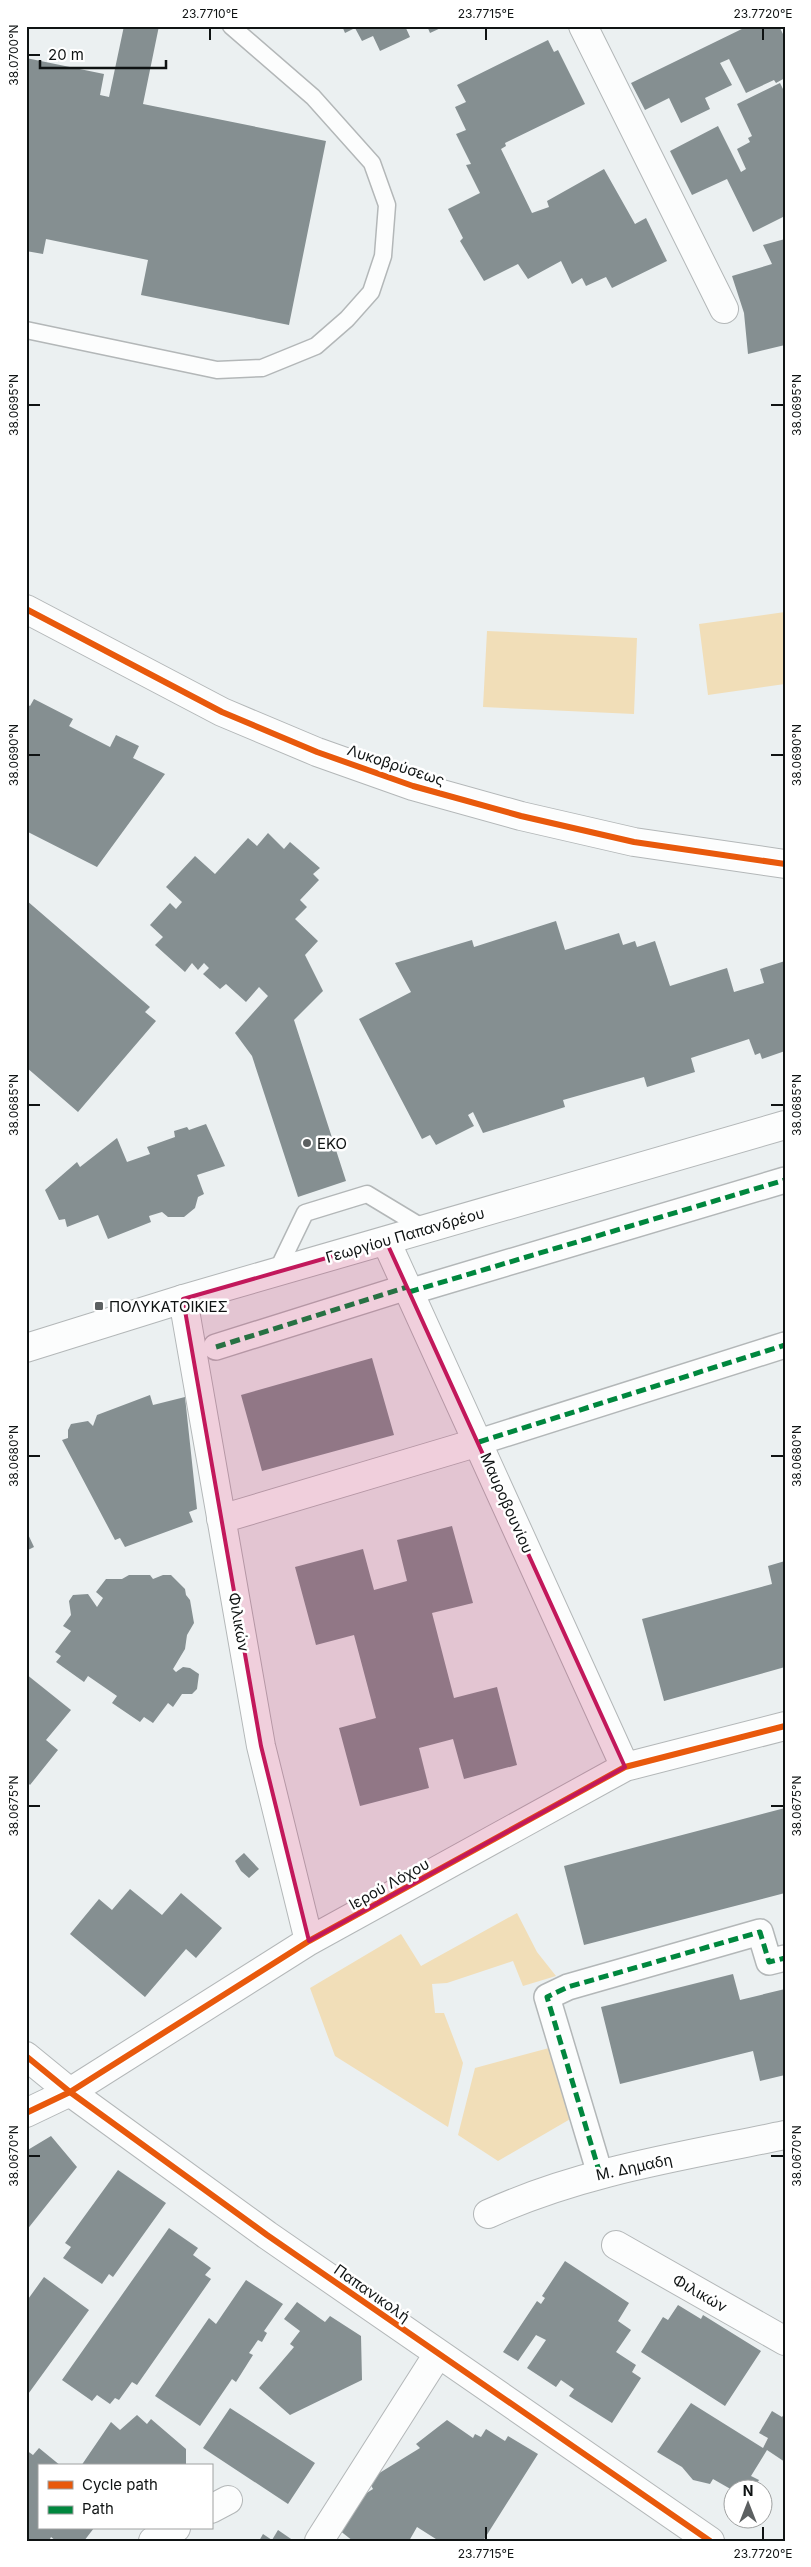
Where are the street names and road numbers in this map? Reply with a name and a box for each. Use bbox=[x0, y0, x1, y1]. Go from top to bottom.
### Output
street label: Λυκοβρύσεως bbox=[345, 740, 447, 790]
street label: Γεωργίου Παπανδρέου bbox=[323, 1203, 487, 1267]
street label: Μαυροβουνίου bbox=[476, 1450, 538, 1556]
street label: Φιλικών bbox=[224, 1591, 254, 1653]
street label: Ιερού Λόχου bbox=[346, 1854, 432, 1914]
street label: Μ. Δημαδη bbox=[594, 2150, 674, 2184]
street label: Παπανικολή bbox=[330, 2260, 414, 2326]
street label: Φιλικών bbox=[669, 2270, 731, 2316]

